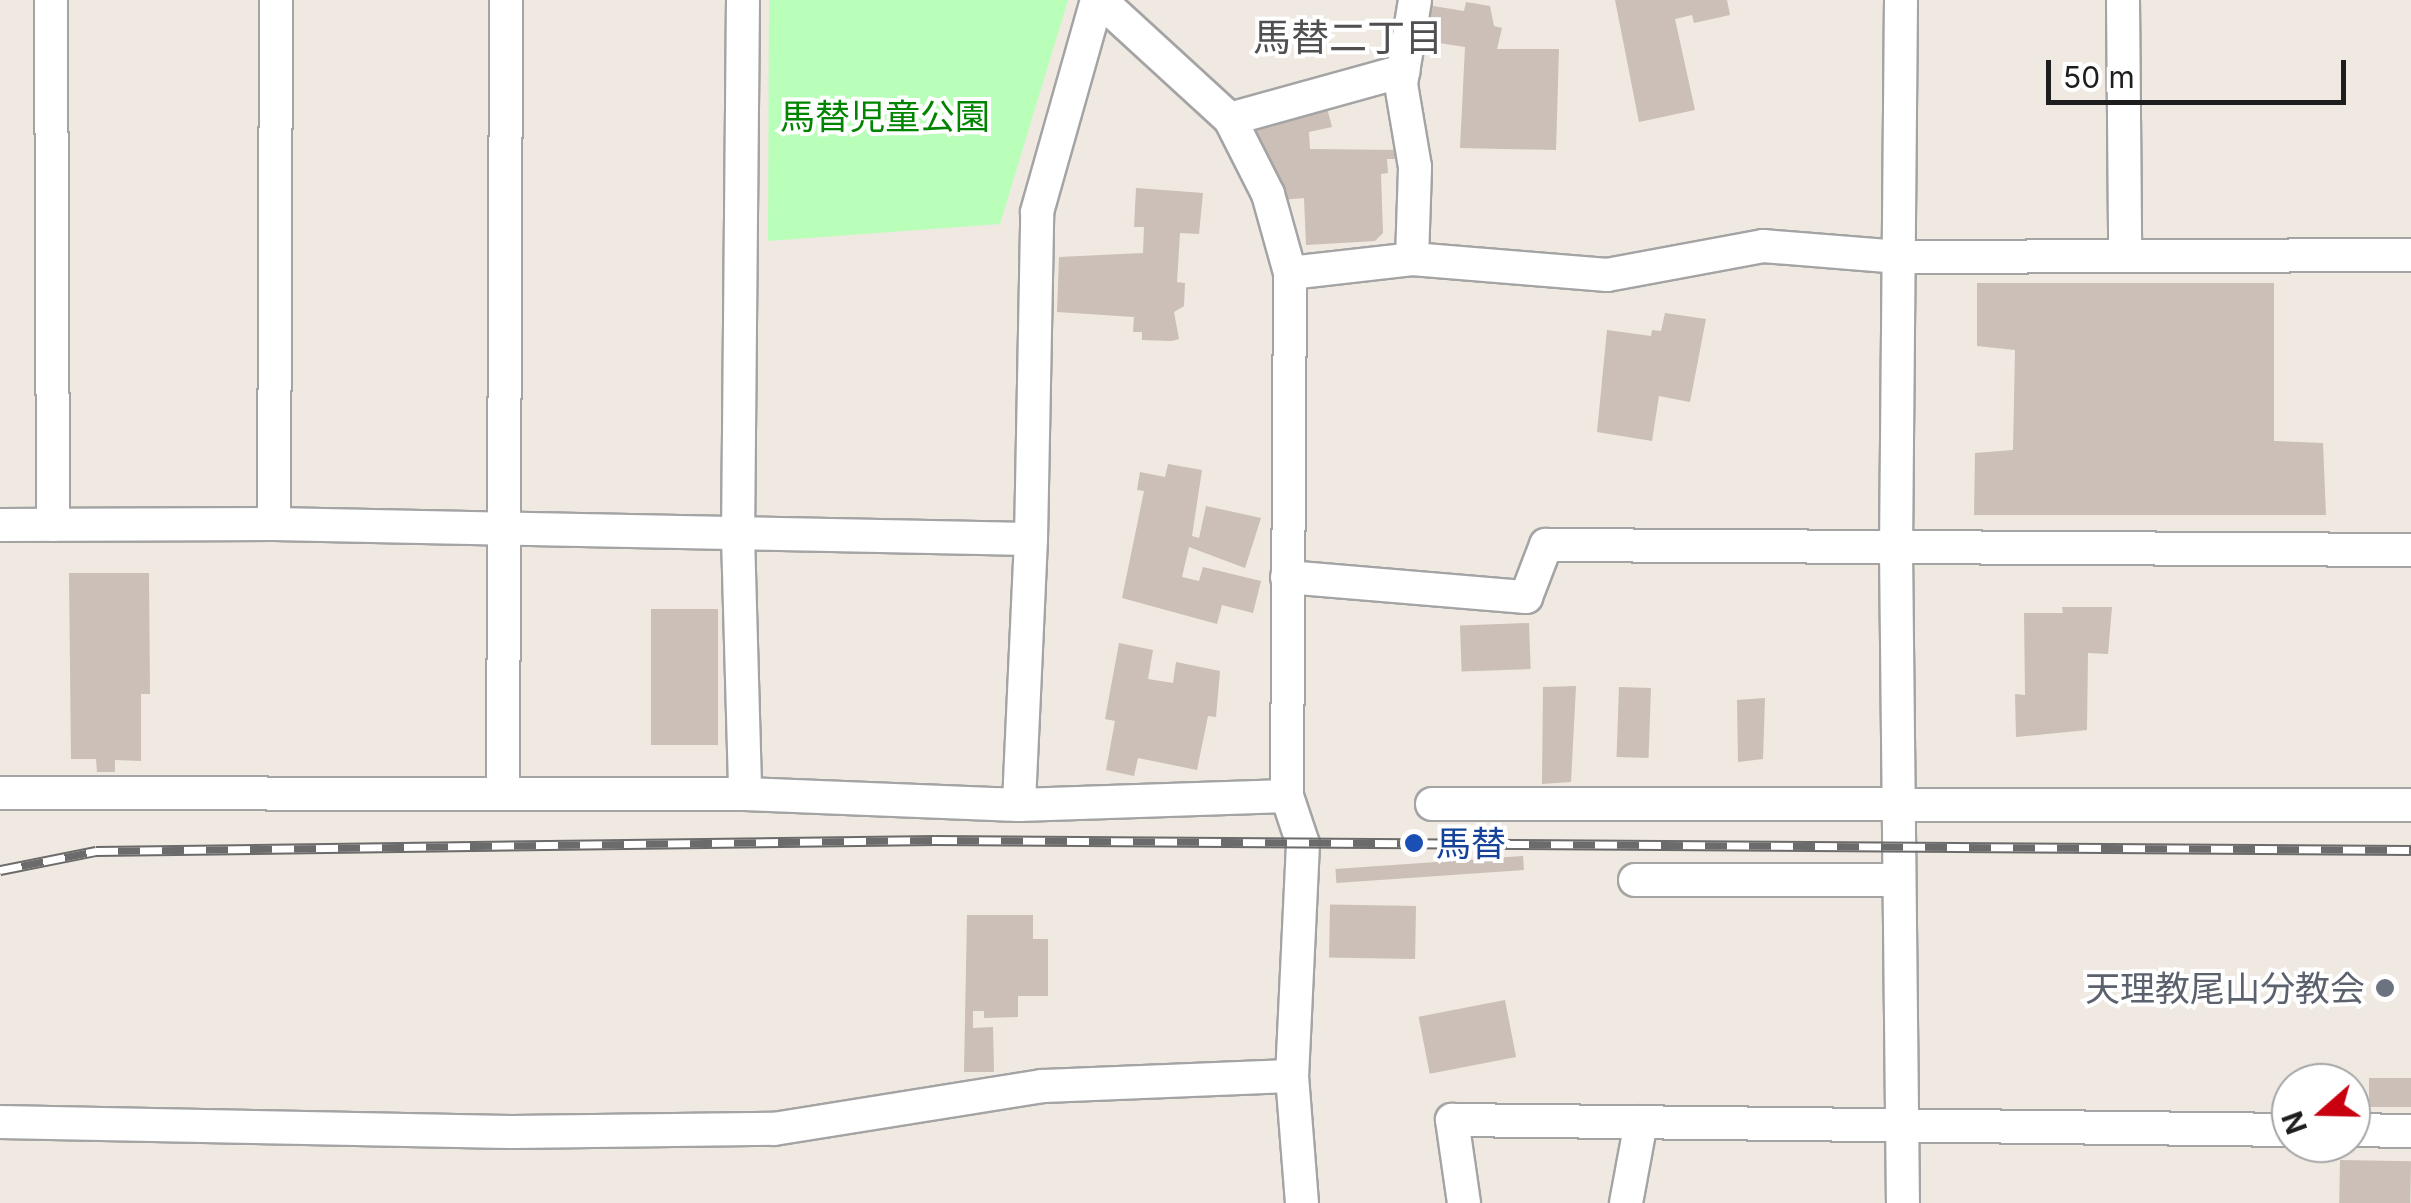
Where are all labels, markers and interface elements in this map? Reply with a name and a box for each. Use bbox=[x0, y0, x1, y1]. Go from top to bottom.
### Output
district label: 馬替二丁目 bbox=[1253, 15, 1443, 61]
scale bar bbox=[2051, 40, 2351, 102]
text: 50 m bbox=[2063, 59, 2135, 95]
park label: 馬替児童公園 bbox=[780, 95, 990, 137]
place label: 馬替 bbox=[1436, 822, 1506, 864]
marker: 馬替 bbox=[1401, 830, 1427, 856]
place label: 天理教尾山分教会 bbox=[2085, 967, 2365, 1009]
marker: 天理教尾山分教会 bbox=[2374, 977, 2396, 999]
north arrow bbox=[2271, 1063, 2371, 1163]
text: N bbox=[2275, 1107, 2314, 1138]

